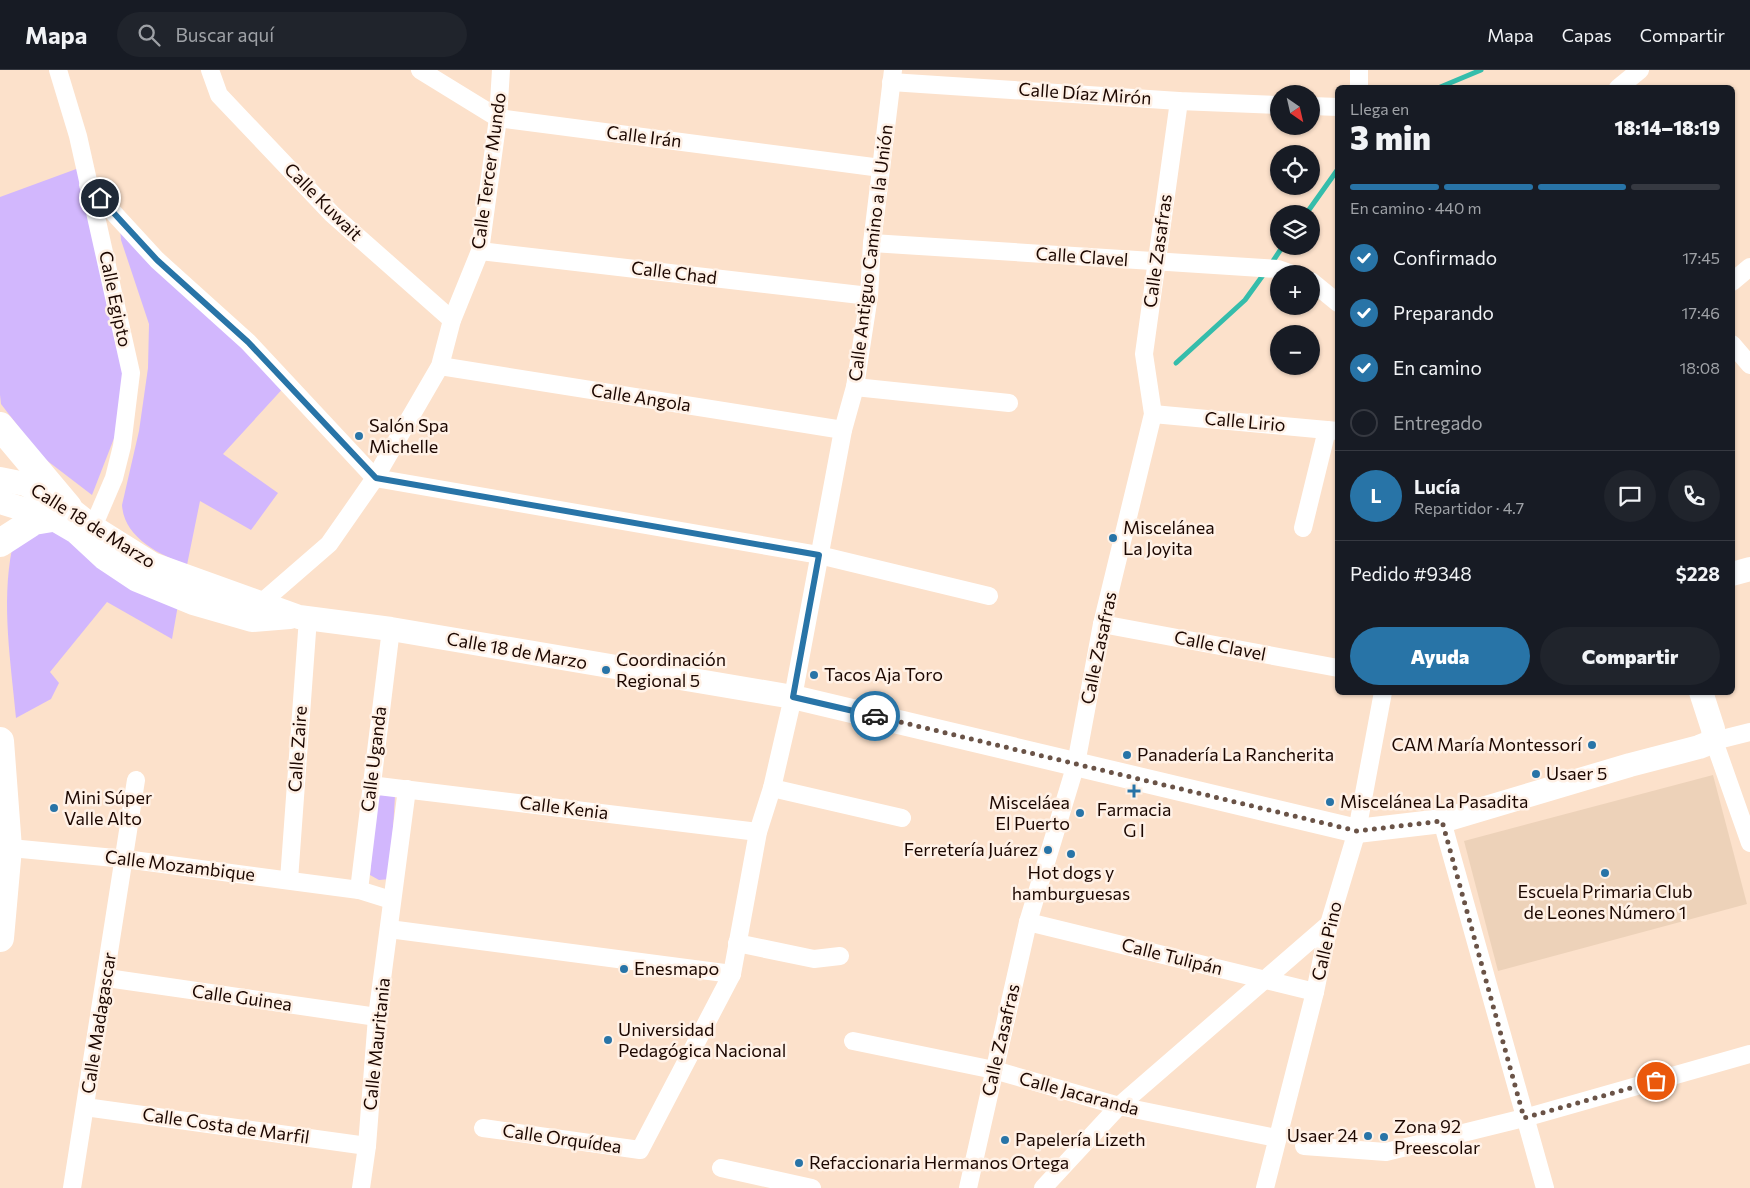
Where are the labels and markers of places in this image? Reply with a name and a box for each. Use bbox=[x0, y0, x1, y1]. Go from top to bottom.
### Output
pin bbox=[79, 177, 121, 219]
place label: Salón Spa Michelle bbox=[369, 414, 449, 457]
marker: Salón Spa Michelle bbox=[353, 430, 365, 442]
place label: Miscelánea La Joyita bbox=[1123, 516, 1215, 559]
marker: Miscelánea La Joyita bbox=[1107, 532, 1119, 544]
place label: Coordinación Regional 5 bbox=[616, 648, 726, 691]
place label: Tacos Aja Toro bbox=[824, 663, 943, 685]
marker: Coordinación Regional 5 bbox=[600, 664, 612, 676]
marker: Tacos Aja Toro bbox=[808, 669, 820, 681]
place label: CAM María Montessorí bbox=[1391, 733, 1583, 755]
marker: CAM María Montessorí bbox=[1586, 739, 1598, 751]
place label: Panadería La Rancherita bbox=[1137, 743, 1334, 765]
marker: Panadería La Rancherita bbox=[1121, 749, 1133, 761]
place label: Usaer 5 bbox=[1546, 762, 1607, 784]
marker: Usaer 5 bbox=[1530, 768, 1542, 780]
marker: Farmacia G I bbox=[1128, 785, 1140, 797]
place label: Mini Súper Valle Alto bbox=[64, 786, 152, 829]
place label: Miscelánea La Pasadita bbox=[1340, 790, 1528, 812]
place label: Misceláea El Puerto bbox=[989, 791, 1070, 834]
marker: Miscelánea La Pasadita bbox=[1324, 796, 1336, 808]
place label: Farmacia G I bbox=[1097, 798, 1171, 841]
marker: Mini Súper Valle Alto bbox=[48, 802, 60, 814]
marker: Misceláea El Puerto bbox=[1074, 807, 1086, 819]
place label: Ferretería Juárez bbox=[904, 838, 1038, 860]
marker: Ferretería Juárez bbox=[1042, 844, 1054, 856]
marker: Hot dogs y hamburguesas bbox=[1065, 848, 1077, 860]
place label: Hot dogs y hamburguesas bbox=[1012, 861, 1130, 904]
marker: Escuela Primaria Club de Leones Número 1 bbox=[1599, 867, 1611, 879]
place label: Escuela Primaria Club de Leones Número 1 bbox=[1517, 880, 1693, 923]
place label: Enesmapo bbox=[634, 957, 719, 979]
marker: Enesmapo bbox=[618, 963, 630, 975]
place label: Universidad Pedagógica Nacional bbox=[618, 1018, 786, 1061]
marker: Universidad Pedagógica Nacional bbox=[602, 1034, 614, 1046]
pin bbox=[1635, 1060, 1677, 1102]
place label: Zona 92 Preescolar bbox=[1394, 1115, 1480, 1158]
place label: Usaer 24 bbox=[1287, 1124, 1358, 1146]
place label: Papelería Lizeth bbox=[1015, 1128, 1146, 1150]
marker: Usaer 24 bbox=[1362, 1130, 1374, 1142]
marker: Zona 92 Preescolar bbox=[1378, 1131, 1390, 1143]
marker: Papelería Lizeth bbox=[999, 1134, 1011, 1146]
place label: Refaccionaria Hermanos Ortega bbox=[809, 1151, 1069, 1173]
marker: Refaccionaria Hermanos Ortega bbox=[793, 1157, 805, 1169]

